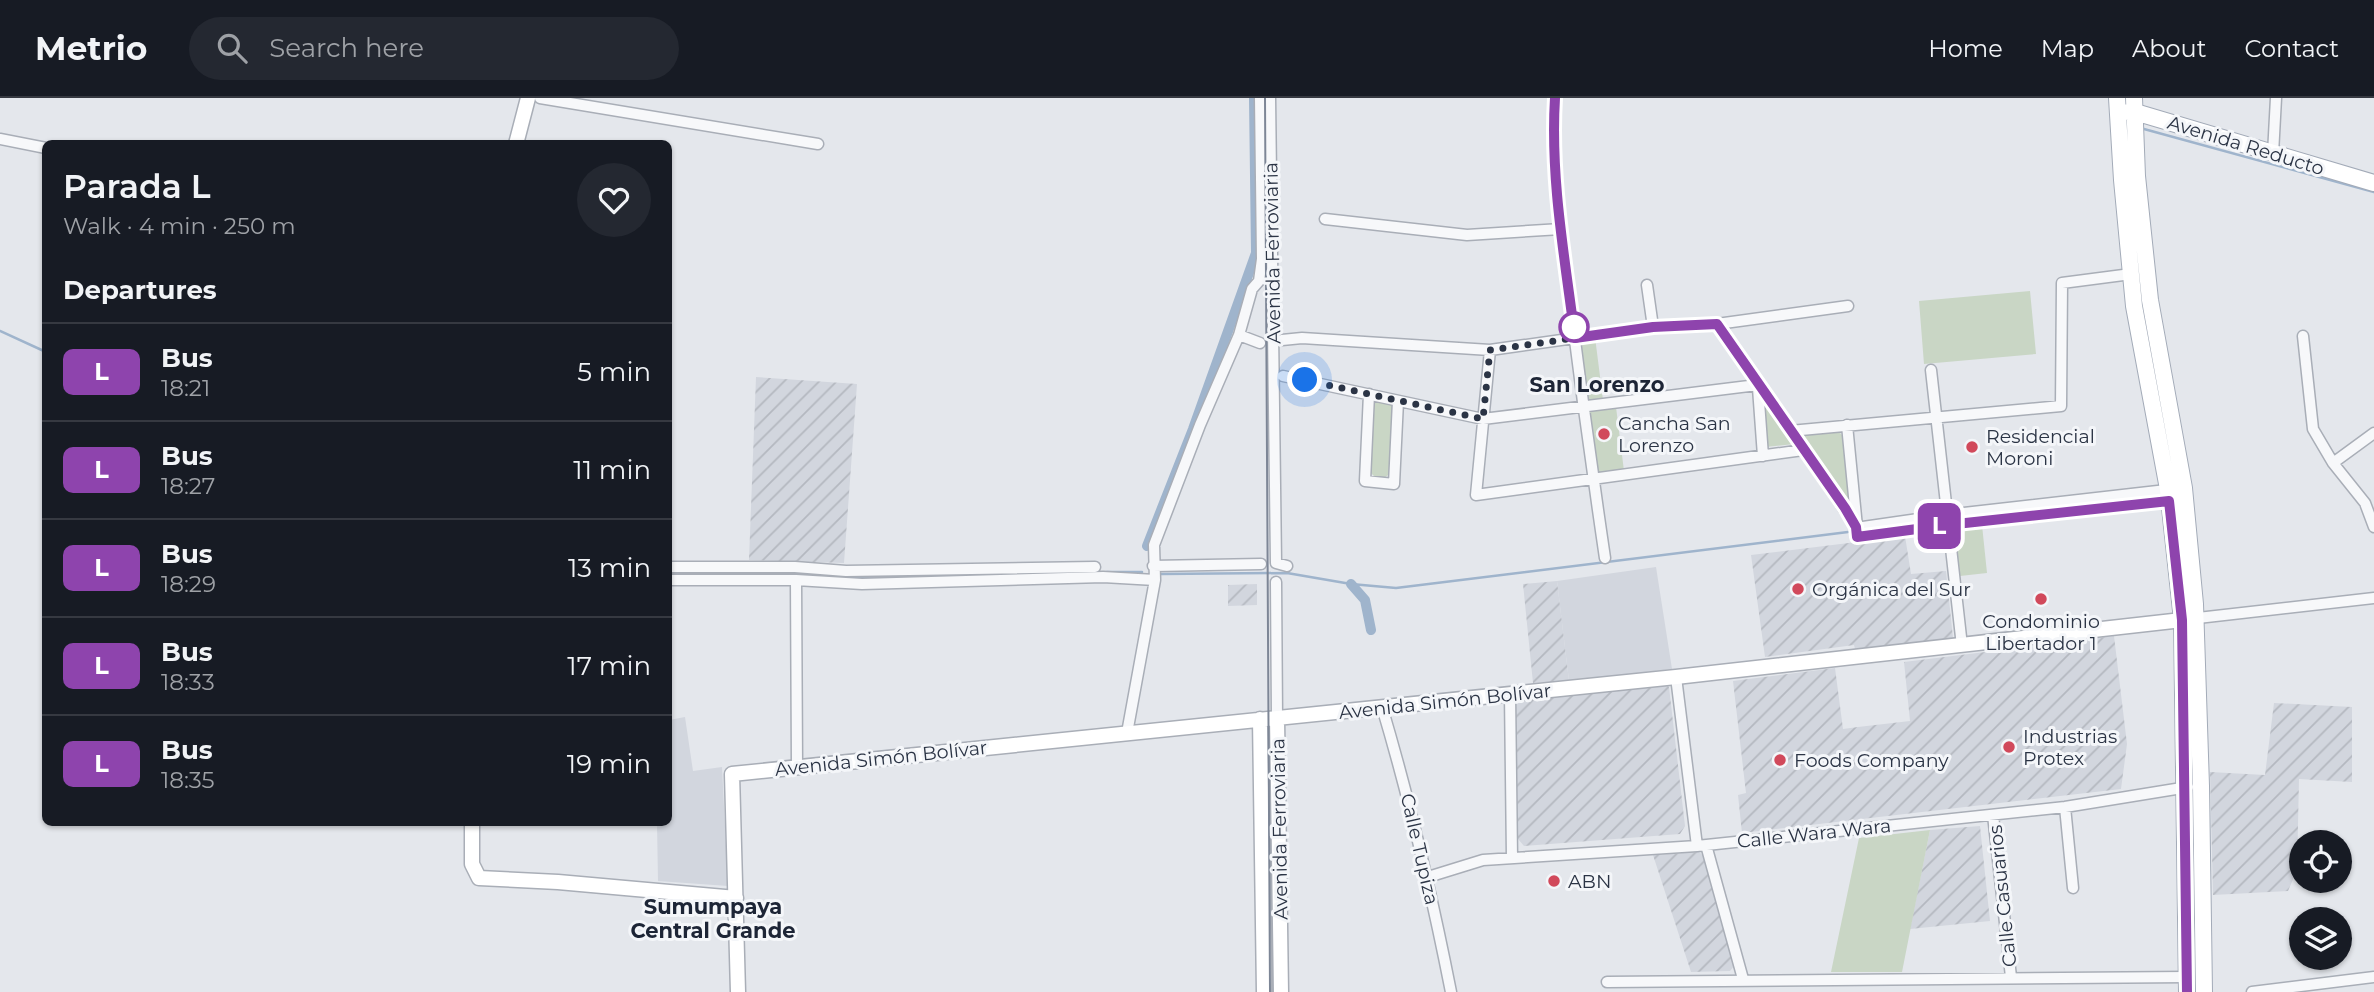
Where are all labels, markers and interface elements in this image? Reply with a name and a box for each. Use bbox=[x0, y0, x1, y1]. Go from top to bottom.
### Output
search box bbox=[189, 17, 679, 80]
text: Metrio bbox=[35, 28, 147, 68]
icon: search bbox=[213, 29, 251, 67]
text: Search here bbox=[269, 32, 424, 64]
text: Home bbox=[1928, 34, 2003, 63]
text: Map bbox=[2041, 34, 2094, 63]
text: About bbox=[2132, 34, 2206, 63]
text: Contact bbox=[2244, 34, 2339, 63]
street label: Avenida Reducto bbox=[2165, 111, 2327, 180]
street label: Avenida Ferroviaria bbox=[1259, 162, 1286, 344]
button: heart bbox=[577, 163, 651, 237]
text: Parada L bbox=[63, 166, 211, 206]
text: Walk · 4 min · 250 m bbox=[63, 212, 296, 240]
text: Departures bbox=[63, 274, 217, 306]
unlabelled marker bbox=[1559, 312, 1589, 342]
text: Bus bbox=[161, 342, 213, 374]
text: 5 min bbox=[577, 356, 651, 388]
text: L bbox=[94, 357, 109, 386]
your location bbox=[1287, 362, 1322, 397]
district label: San Lorenzo bbox=[1530, 372, 1665, 397]
text: 18:21 bbox=[161, 374, 210, 402]
place label: Cancha San Lorenzo bbox=[1618, 412, 1731, 457]
place label: Residencial Moroni bbox=[1986, 425, 2095, 470]
marker: Cancha San Lorenzo bbox=[1596, 426, 1612, 442]
marker: Residencial Moroni bbox=[1964, 439, 1980, 455]
text: Bus bbox=[161, 440, 213, 472]
text: 11 min bbox=[573, 454, 651, 486]
text: L bbox=[94, 455, 109, 484]
text: 18:27 bbox=[161, 472, 215, 500]
line badge: L bbox=[1916, 503, 1962, 549]
text: L bbox=[1932, 511, 1946, 540]
text: Bus bbox=[161, 538, 213, 570]
text: 13 min bbox=[568, 552, 651, 584]
text: L bbox=[94, 553, 109, 582]
text: 18:29 bbox=[161, 570, 216, 598]
place label: Orgánica del Sur bbox=[1812, 578, 1971, 601]
marker: Orgánica del Sur bbox=[1790, 581, 1806, 597]
marker: Condominio Libertador 1 bbox=[2033, 591, 2049, 607]
place label: Condominio Libertador 1 bbox=[1982, 610, 2100, 655]
text: Bus bbox=[161, 636, 213, 668]
text: 17 min bbox=[567, 650, 651, 682]
text: L bbox=[94, 651, 109, 680]
text: 18:33 bbox=[161, 668, 215, 696]
street label: Avenida Simón Bolívar bbox=[1338, 679, 1552, 724]
place label: Industrias Protex bbox=[2023, 725, 2117, 770]
text: Bus bbox=[161, 734, 213, 766]
street label: Avenida Simón Bolívar bbox=[774, 736, 988, 781]
street label: Avenida Ferroviaria bbox=[1266, 738, 1293, 920]
marker: Industrias Protex bbox=[2001, 739, 2017, 755]
text: 19 min bbox=[567, 748, 651, 780]
text: L bbox=[94, 749, 109, 778]
place label: Foods Company bbox=[1794, 749, 1949, 772]
marker: Foods Company bbox=[1772, 752, 1788, 768]
text: 18:35 bbox=[161, 766, 215, 794]
street label: Calle Tupiza bbox=[1396, 791, 1443, 907]
street label: Calle Wara Wara bbox=[1736, 814, 1892, 853]
street label: Calle Casuarios bbox=[1984, 824, 2021, 968]
map controls bbox=[2289, 830, 2352, 970]
button: locate bbox=[2289, 830, 2352, 893]
place label: ABN bbox=[1568, 870, 1611, 893]
marker: ABN bbox=[1546, 873, 1562, 889]
district label: Sumumpaya Central Grande bbox=[631, 894, 795, 943]
button: layers bbox=[2289, 907, 2352, 970]

